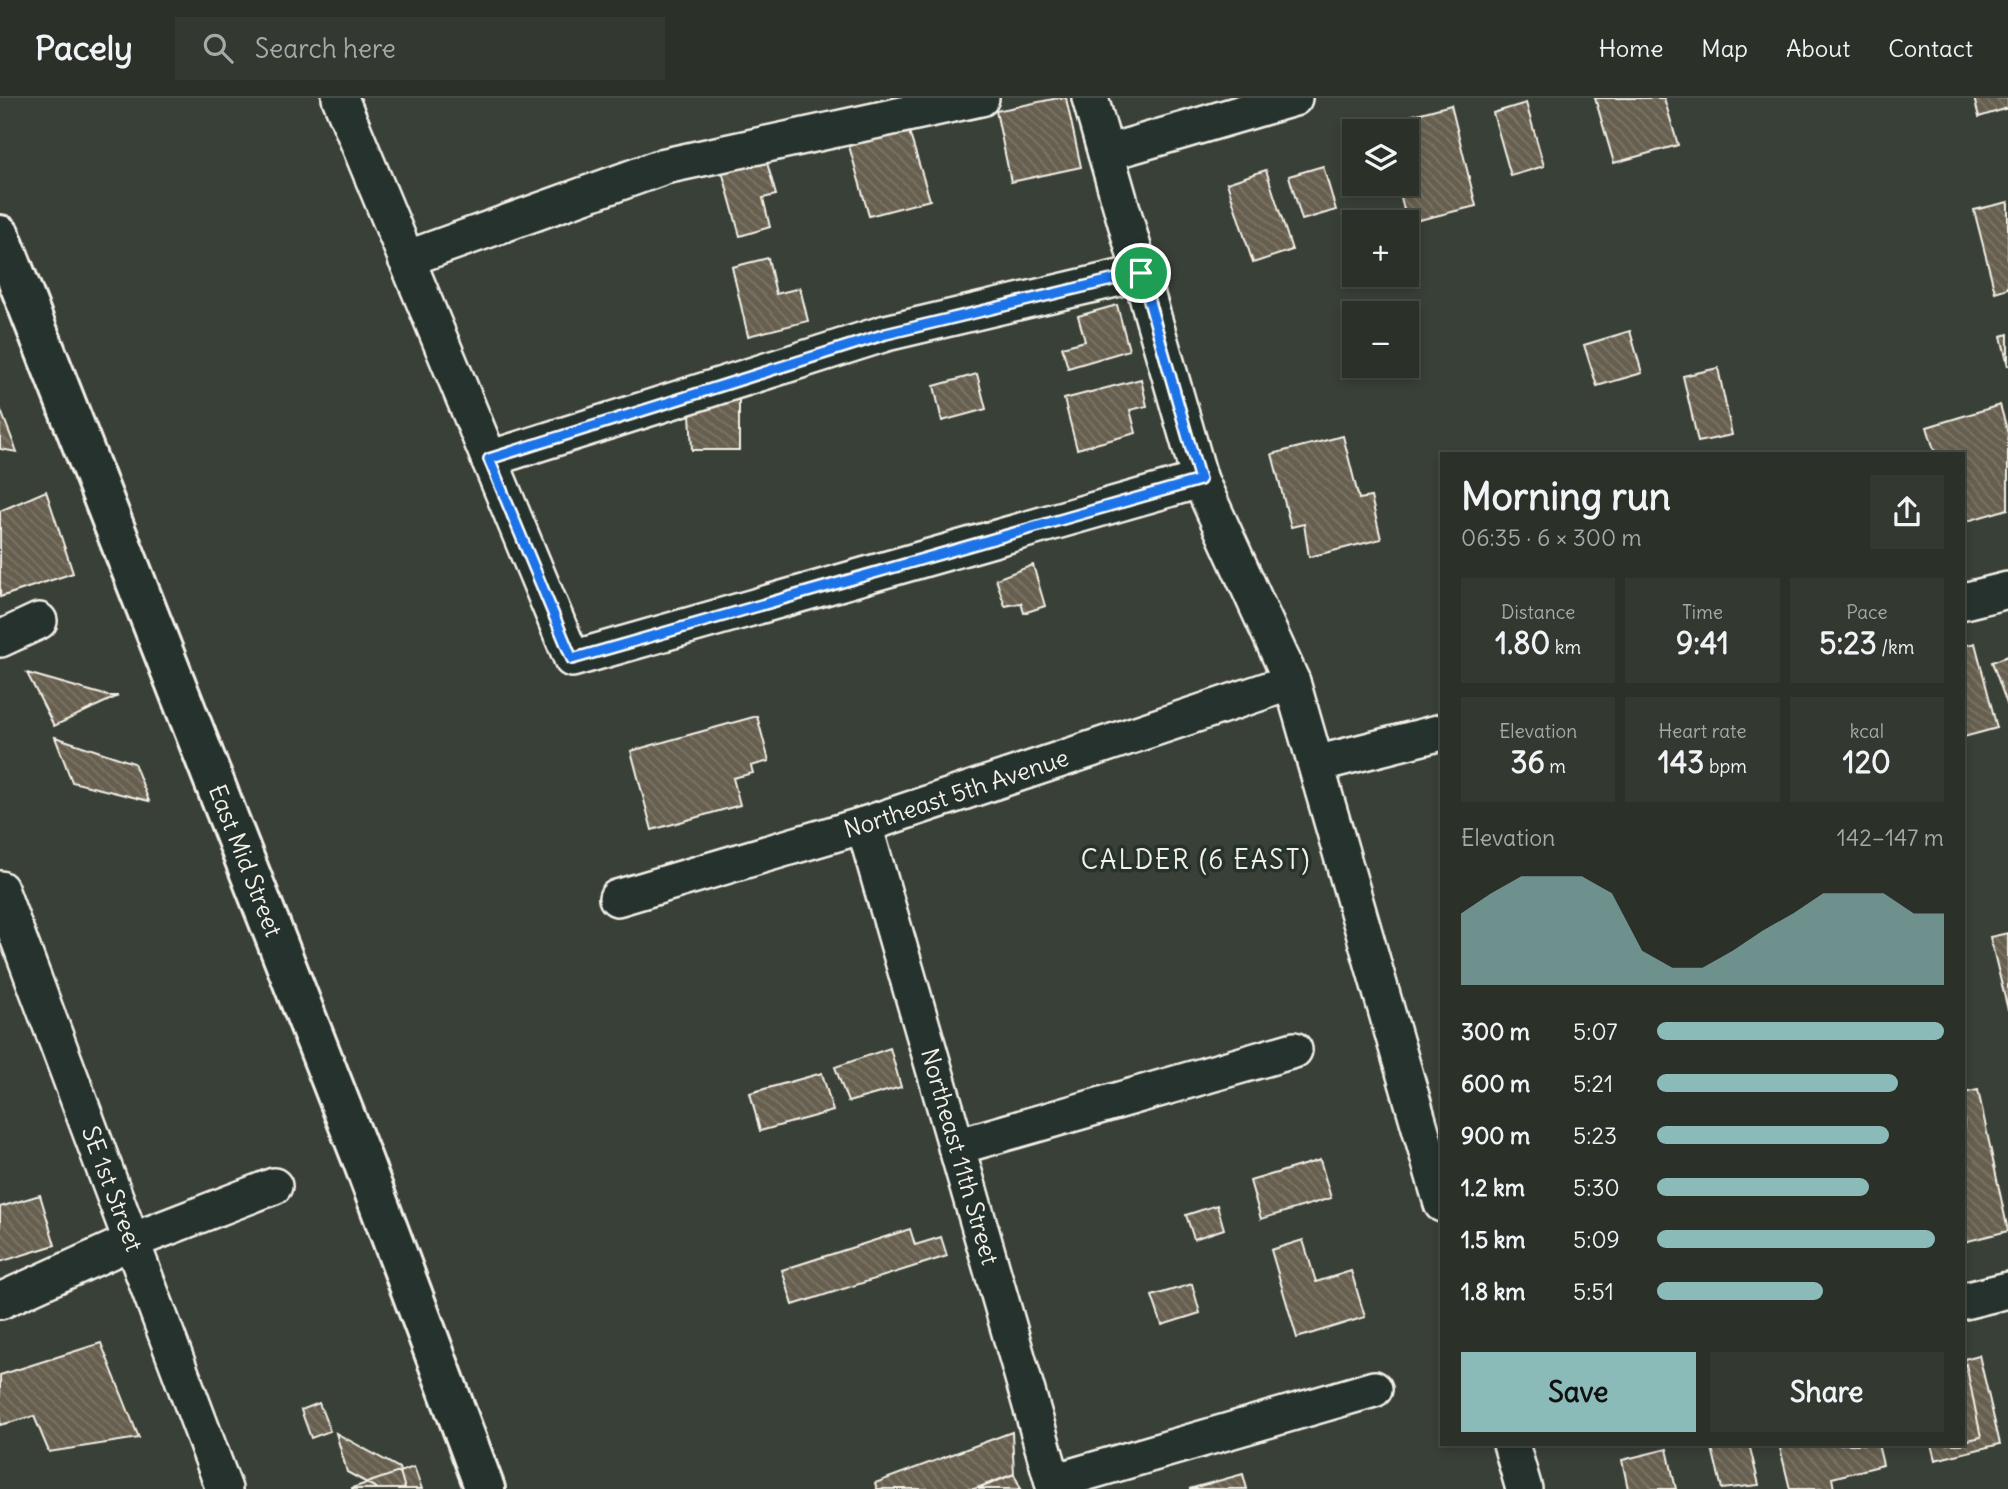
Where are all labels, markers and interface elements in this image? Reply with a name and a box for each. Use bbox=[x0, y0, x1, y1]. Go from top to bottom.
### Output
search box bbox=[175, 17, 665, 80]
text: Pacely bbox=[35, 27, 133, 69]
icon: search bbox=[199, 29, 237, 67]
text: Search here bbox=[255, 32, 396, 65]
text: Home bbox=[1599, 33, 1663, 63]
text: Map bbox=[1701, 33, 1748, 63]
text: About bbox=[1786, 33, 1850, 63]
text: Contact bbox=[1888, 33, 1973, 63]
map controls bbox=[1342, 119, 1419, 378]
button: layers bbox=[1342, 119, 1419, 196]
button: + bbox=[1342, 210, 1419, 287]
pin bbox=[1111, 243, 1171, 303]
icon: arrive bbox=[1122, 254, 1160, 292]
button: − bbox=[1342, 301, 1419, 378]
text: Morning run bbox=[1461, 473, 1671, 520]
button: share bbox=[1870, 475, 1944, 549]
text: 06:35 · 6 × 300 m bbox=[1461, 523, 1642, 552]
text: Distance bbox=[1501, 600, 1575, 624]
text: Time bbox=[1682, 600, 1723, 624]
text: Pace bbox=[1846, 600, 1887, 624]
text: 1.80 bbox=[1495, 624, 1550, 662]
text: 9:41 bbox=[1676, 624, 1729, 662]
text: 5:23 bbox=[1819, 624, 1877, 662]
text: km bbox=[1550, 635, 1581, 659]
text: /km bbox=[1877, 635, 1914, 659]
text: Elevation bbox=[1499, 719, 1577, 743]
text: Heart rate bbox=[1658, 719, 1747, 743]
text: kcal bbox=[1850, 719, 1884, 743]
street label: Northeast 5th Avenue bbox=[840, 742, 1072, 844]
text: 36 bbox=[1510, 743, 1545, 781]
text: 143 bbox=[1658, 743, 1704, 781]
text: 120 bbox=[1843, 743, 1891, 781]
text: m bbox=[1545, 754, 1566, 778]
text: bpm bbox=[1704, 754, 1747, 778]
street label: East Mid Street bbox=[203, 780, 289, 941]
text: Elevation bbox=[1461, 823, 1555, 852]
text: 142–147 m bbox=[1837, 823, 1944, 852]
district label: CALDER (6 EAST) bbox=[1081, 843, 1311, 876]
text: 300 m bbox=[1461, 1017, 1530, 1046]
text: 5:07 bbox=[1573, 1017, 1618, 1046]
street label: Northeast 11th Street bbox=[915, 1045, 1006, 1268]
text: 600 m bbox=[1461, 1069, 1530, 1098]
text: 5:21 bbox=[1573, 1069, 1613, 1098]
text: 900 m bbox=[1461, 1121, 1530, 1150]
text: 5:23 bbox=[1573, 1121, 1617, 1150]
street label: SE 1st Street bbox=[76, 1122, 150, 1255]
text: 1.2 km bbox=[1461, 1173, 1525, 1202]
text: 5:30 bbox=[1573, 1173, 1620, 1202]
text: 1.5 km bbox=[1461, 1225, 1526, 1254]
text: 5:09 bbox=[1573, 1225, 1620, 1254]
text: 1.8 km bbox=[1461, 1277, 1526, 1306]
text: 5:51 bbox=[1573, 1277, 1614, 1306]
button: Save bbox=[1461, 1352, 1696, 1432]
button: Share bbox=[1710, 1352, 1944, 1432]

